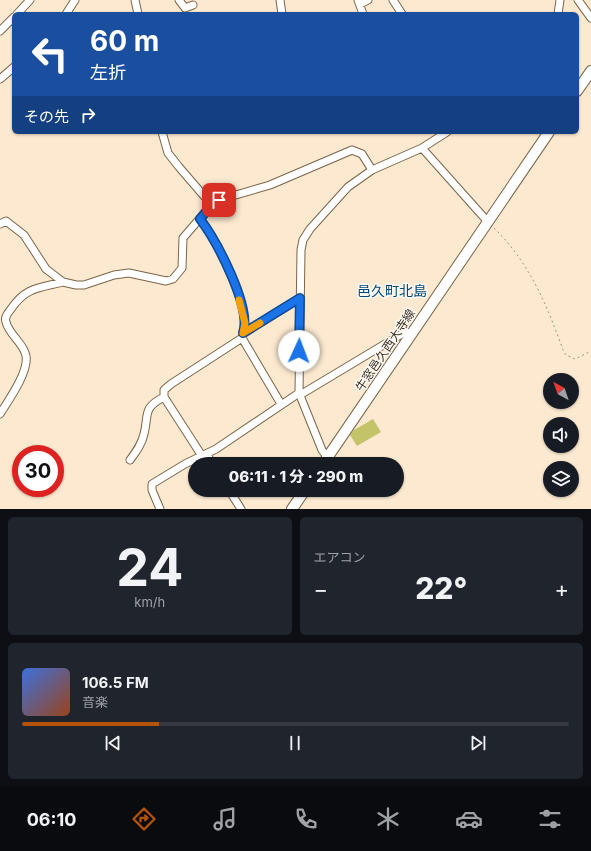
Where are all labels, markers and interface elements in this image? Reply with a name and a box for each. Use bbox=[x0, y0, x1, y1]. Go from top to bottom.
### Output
text: 60 m bbox=[90, 24, 159, 58]
icon: left bbox=[24, 28, 76, 80]
text: 左折 bbox=[90, 62, 126, 83]
icon: right bbox=[77, 104, 99, 126]
text: その先 bbox=[24, 107, 69, 126]
pin bbox=[202, 183, 236, 217]
icon: arrive bbox=[208, 189, 230, 211]
district label: 邑久町北島 bbox=[357, 282, 427, 299]
street label: 牛窓邑久西大寺線 bbox=[352, 306, 418, 394]
position arrow bbox=[278, 330, 320, 372]
north arrow bbox=[543, 373, 579, 409]
map controls bbox=[543, 373, 579, 497]
button: sound bbox=[543, 417, 579, 453]
speed limit sign: 30 bbox=[12, 445, 64, 497]
button: layers bbox=[543, 461, 579, 497]
text: 06:11 · 1 分 · 290 m bbox=[229, 467, 363, 486]
text: 24 bbox=[116, 536, 183, 599]
text: エアコン bbox=[314, 549, 366, 565]
text: 22° bbox=[415, 570, 467, 606]
text: − bbox=[314, 576, 328, 602]
text: + bbox=[554, 576, 569, 602]
text: km/h bbox=[134, 594, 165, 610]
text: 106.5 FM bbox=[82, 673, 149, 692]
text: 音楽 bbox=[82, 694, 108, 710]
icon: previous bbox=[102, 732, 124, 754]
icon: pause bbox=[284, 732, 306, 754]
icon: next bbox=[467, 732, 489, 754]
icon: directions bbox=[130, 805, 158, 833]
icon: music bbox=[211, 805, 239, 833]
icon: phone bbox=[292, 805, 320, 833]
icon: climate bbox=[374, 805, 402, 833]
icon: car bbox=[455, 805, 483, 833]
icon: filters bbox=[536, 805, 564, 833]
text: 06:10 bbox=[27, 809, 76, 830]

